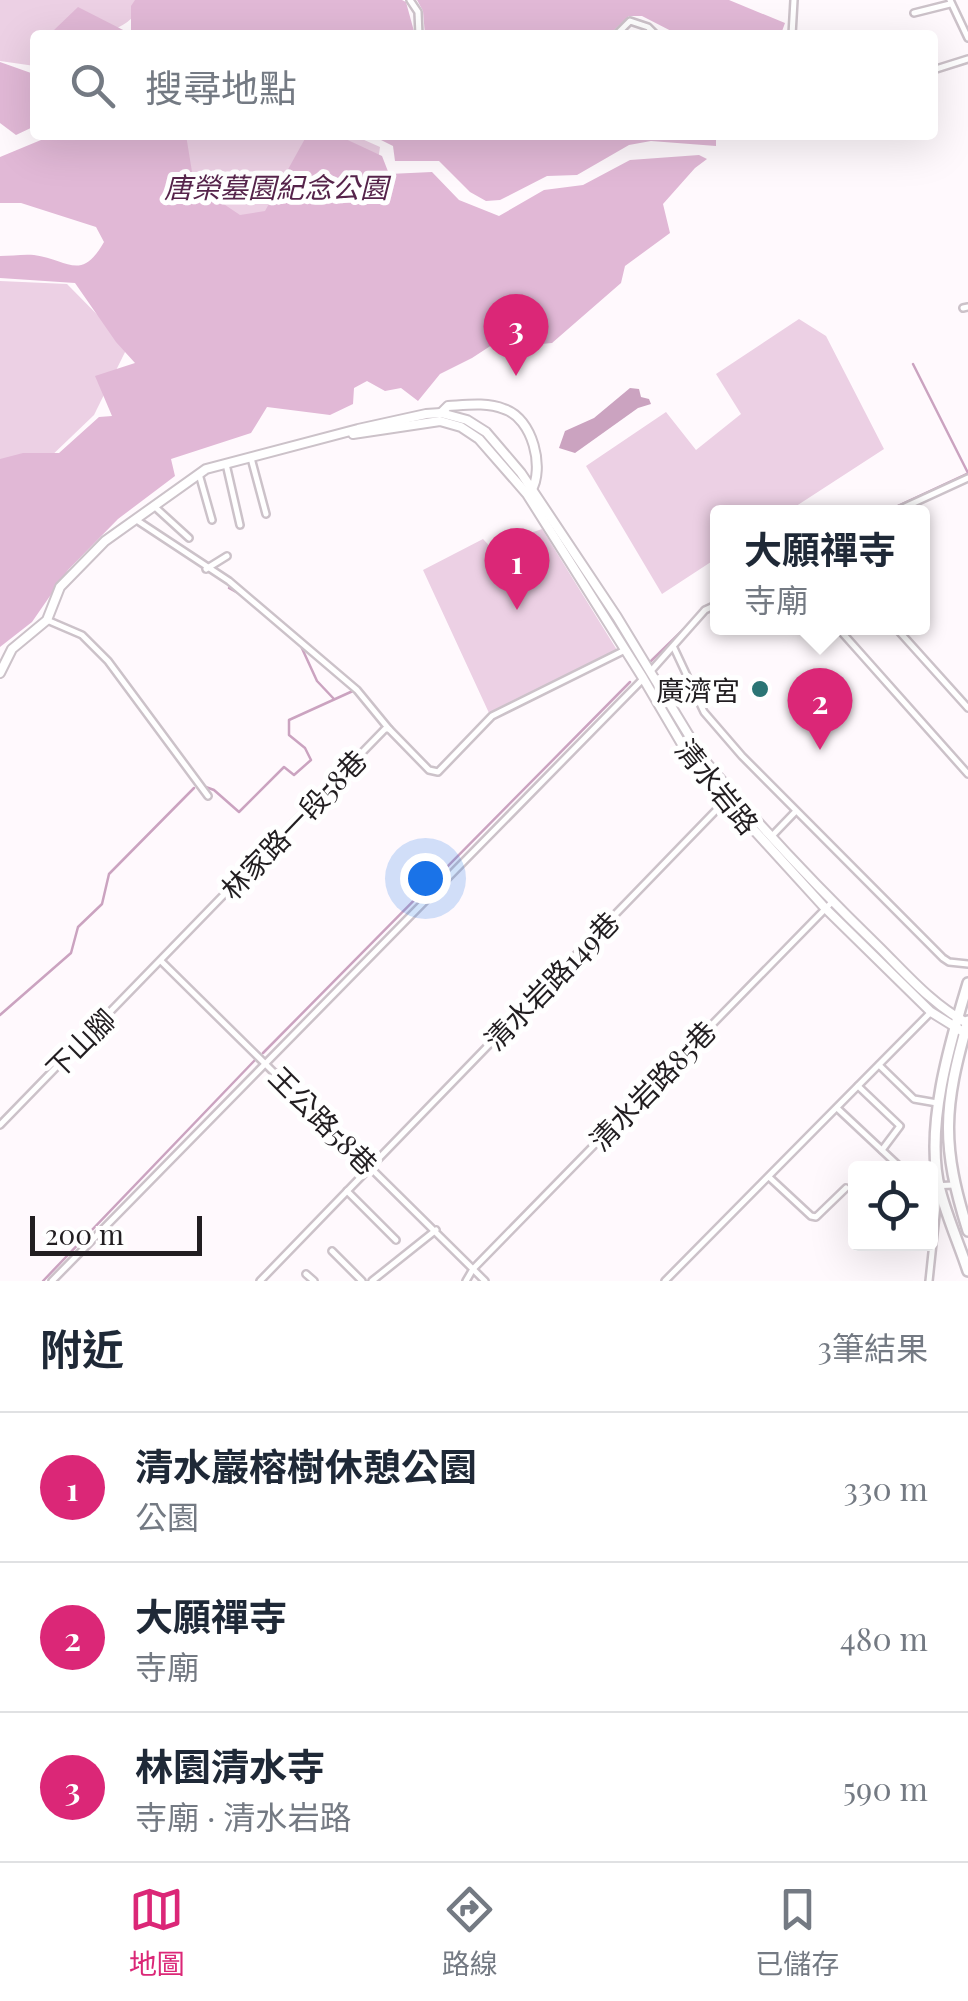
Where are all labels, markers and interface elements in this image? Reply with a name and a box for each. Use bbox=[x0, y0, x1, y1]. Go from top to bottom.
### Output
search box bbox=[30, 30, 938, 140]
icon: search bbox=[65, 58, 120, 113]
text: 搜尋地點 bbox=[145, 61, 297, 112]
park label: 唐榮墓園紀念公園 bbox=[164, 168, 392, 205]
pin: 3 bbox=[484, 294, 548, 376]
popup bbox=[710, 505, 930, 635]
text: 大願禪寺 bbox=[744, 523, 896, 574]
pin: 1 bbox=[484, 528, 550, 610]
text: 寺廟 bbox=[744, 577, 808, 620]
pin: 2 bbox=[788, 668, 852, 750]
place label: 廣濟宮 bbox=[656, 671, 740, 708]
marker: 廣濟宮 bbox=[749, 678, 771, 700]
street label: 清水岩路 bbox=[668, 731, 768, 841]
street label: 林家路一段58巷 bbox=[212, 741, 374, 907]
your location bbox=[400, 853, 451, 904]
street label: 清水岩路149巷 bbox=[476, 903, 626, 1057]
street label: 下山腳 bbox=[37, 1000, 123, 1086]
street label: 清水岩路85巷 bbox=[581, 1012, 723, 1158]
street label: 王公路58巷 bbox=[262, 1058, 386, 1182]
map controls bbox=[848, 1161, 938, 1251]
button: locate bbox=[848, 1161, 938, 1251]
scale bar bbox=[30, 1211, 202, 1256]
text: 200 m bbox=[45, 1215, 124, 1252]
text: 附近 bbox=[40, 1320, 124, 1376]
text: 3筆結果 bbox=[818, 1325, 928, 1368]
text: 清水巖榕樹休憩公園 bbox=[135, 1440, 477, 1491]
text: 1 bbox=[66, 1466, 79, 1509]
text: 330 m bbox=[844, 1466, 928, 1509]
text: 公園 bbox=[135, 1494, 199, 1537]
text: 大願禪寺 bbox=[135, 1590, 287, 1641]
text: 2 bbox=[64, 1616, 81, 1659]
text: 480 m bbox=[840, 1616, 928, 1659]
text: 寺廟 bbox=[135, 1644, 199, 1687]
text: 林園清水寺 bbox=[135, 1740, 325, 1791]
text: 3 bbox=[65, 1766, 80, 1809]
text: 590 m bbox=[843, 1766, 928, 1809]
text: 寺廟 · 清水岩路 bbox=[135, 1794, 351, 1837]
tab: 地圖 bbox=[129, 1882, 185, 1982]
tab: 路線 bbox=[442, 1882, 498, 1982]
tab: 已儲存 bbox=[755, 1882, 839, 1982]

